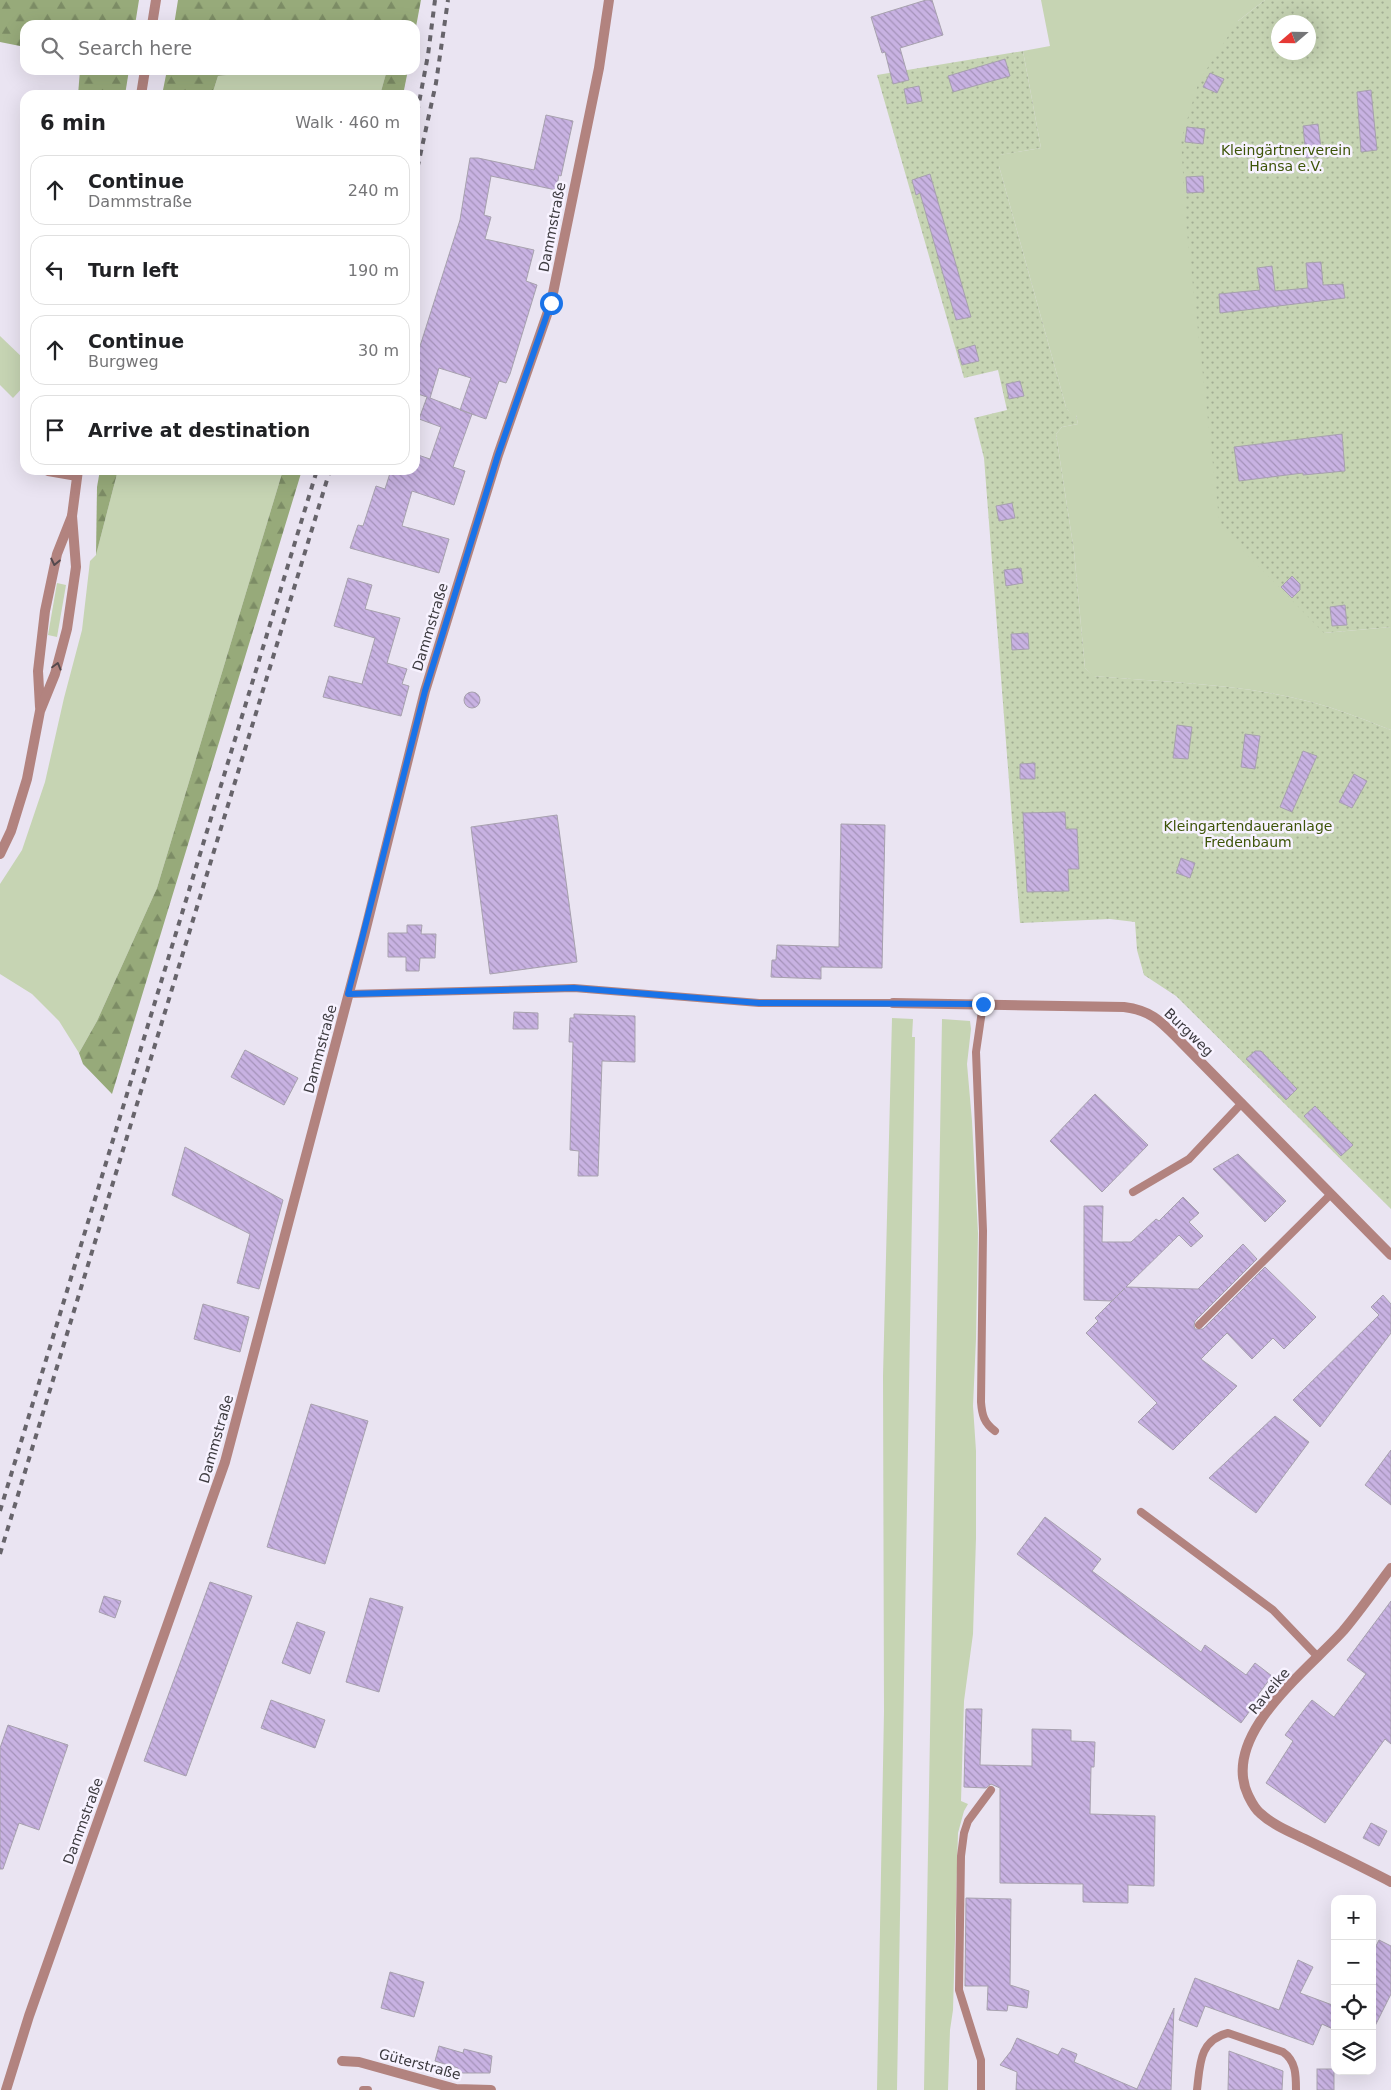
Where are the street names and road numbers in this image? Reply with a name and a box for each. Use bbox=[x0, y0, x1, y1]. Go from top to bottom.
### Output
street label: Dammstraße bbox=[535, 181, 569, 273]
street label: Dammstraße bbox=[409, 581, 451, 673]
street label: Dammstraße bbox=[300, 1003, 340, 1095]
street label: Burgweg bbox=[1161, 1005, 1217, 1059]
street label: Dammstraße bbox=[196, 1393, 236, 1485]
street label: Raveike bbox=[1245, 1665, 1293, 1717]
street label: Dammstraße bbox=[60, 1775, 106, 1867]
street label: Güterstraße bbox=[377, 2045, 463, 2083]

